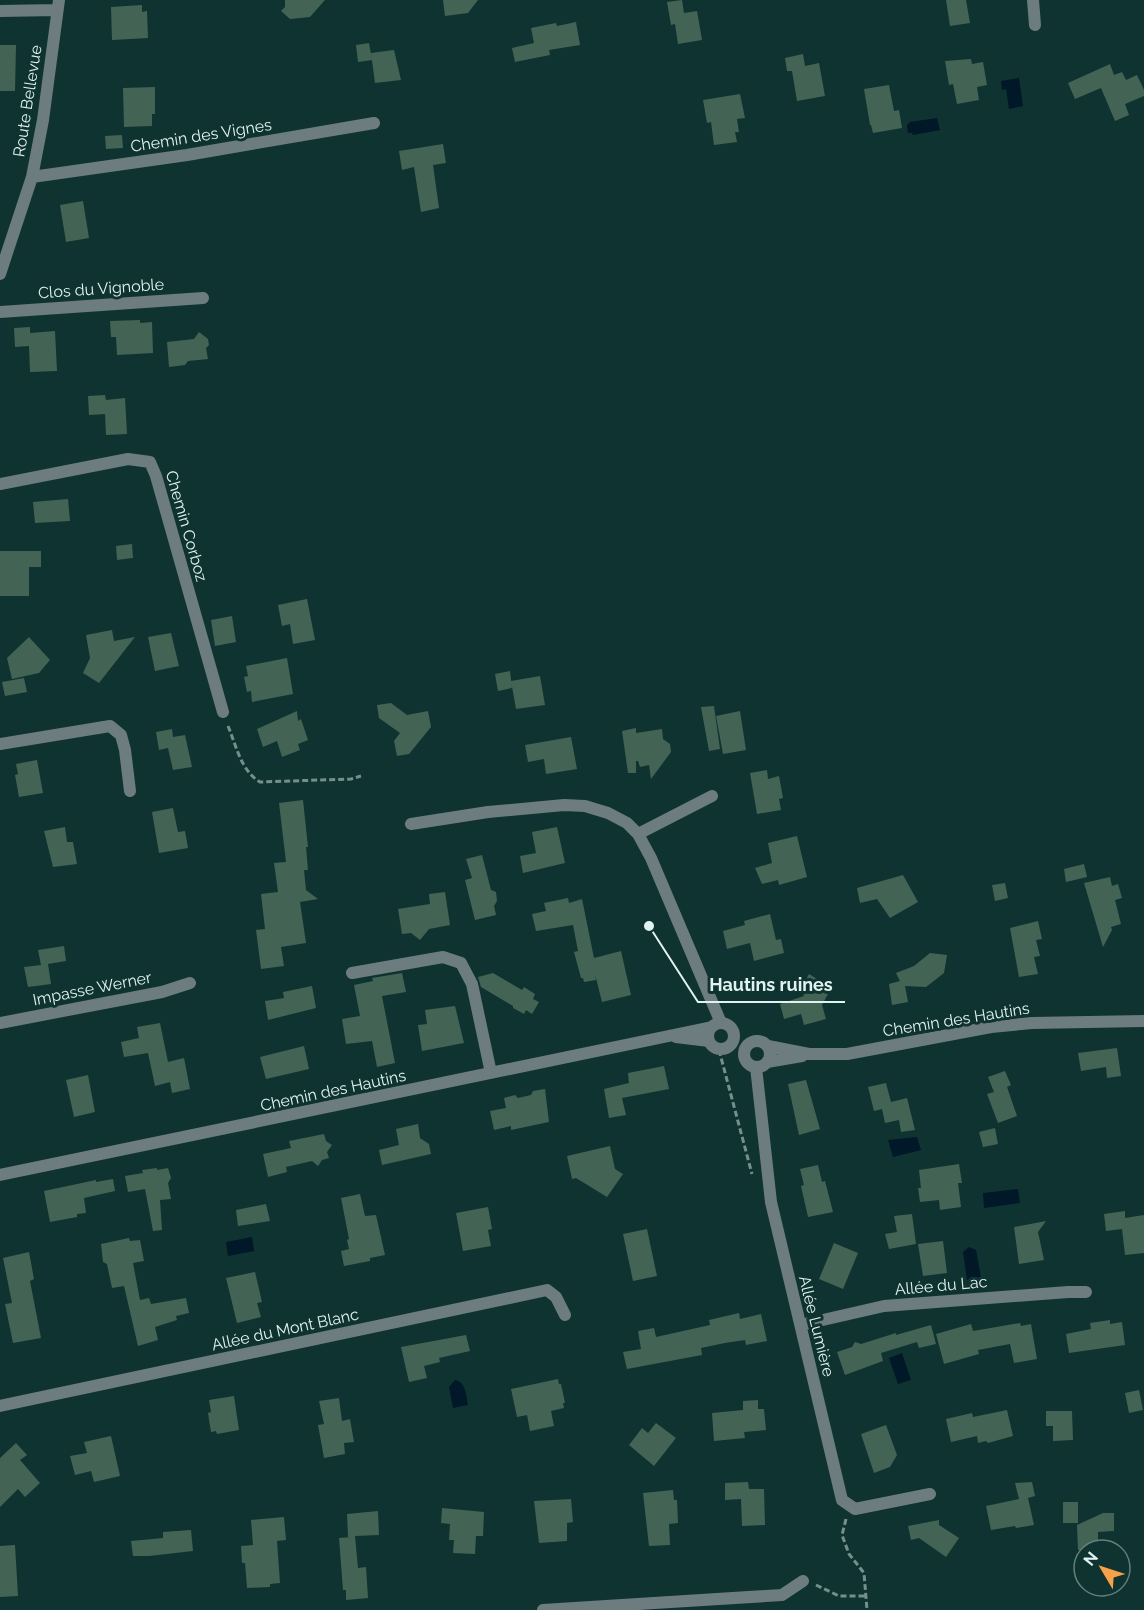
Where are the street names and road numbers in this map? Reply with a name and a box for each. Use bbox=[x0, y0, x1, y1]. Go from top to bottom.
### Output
street label: Route Bellevue bbox=[9, 44, 46, 158]
street label: Chemin des Vignes bbox=[129, 115, 273, 156]
street label: Clos du Vignoble bbox=[37, 275, 165, 302]
street label: Chemin Corboz bbox=[162, 468, 211, 584]
street label: Impasse Werner bbox=[31, 968, 153, 1009]
street label: Chemin des Hautins bbox=[881, 998, 1031, 1040]
street label: Chemin des Hautins bbox=[259, 1066, 408, 1115]
street label: Allée du Lac bbox=[894, 1272, 988, 1299]
street label: Allée Lumière bbox=[795, 1274, 838, 1379]
street label: Allée du Mont Blanc bbox=[210, 1305, 361, 1354]

